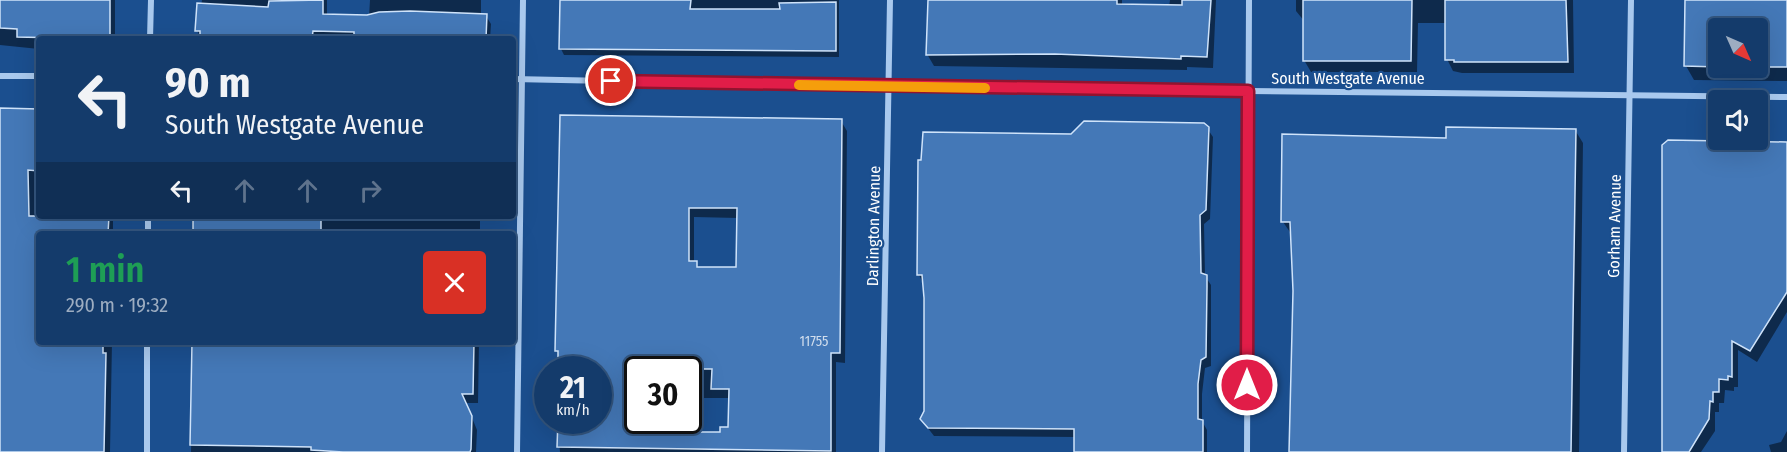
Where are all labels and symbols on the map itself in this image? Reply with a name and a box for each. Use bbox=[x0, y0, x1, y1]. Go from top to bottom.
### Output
north arrow bbox=[1708, 18, 1768, 78]
pin bbox=[585, 55, 636, 106]
street label: South Westgate Avenue bbox=[1271, 69, 1425, 88]
street label: Darlington Avenue bbox=[863, 166, 884, 286]
street label: Gorham Avenue bbox=[1604, 174, 1625, 278]
house number: 11755 bbox=[800, 333, 828, 350]
position arrow bbox=[1215, 353, 1279, 417]
speed limit sign: 30 bbox=[624, 356, 702, 434]

